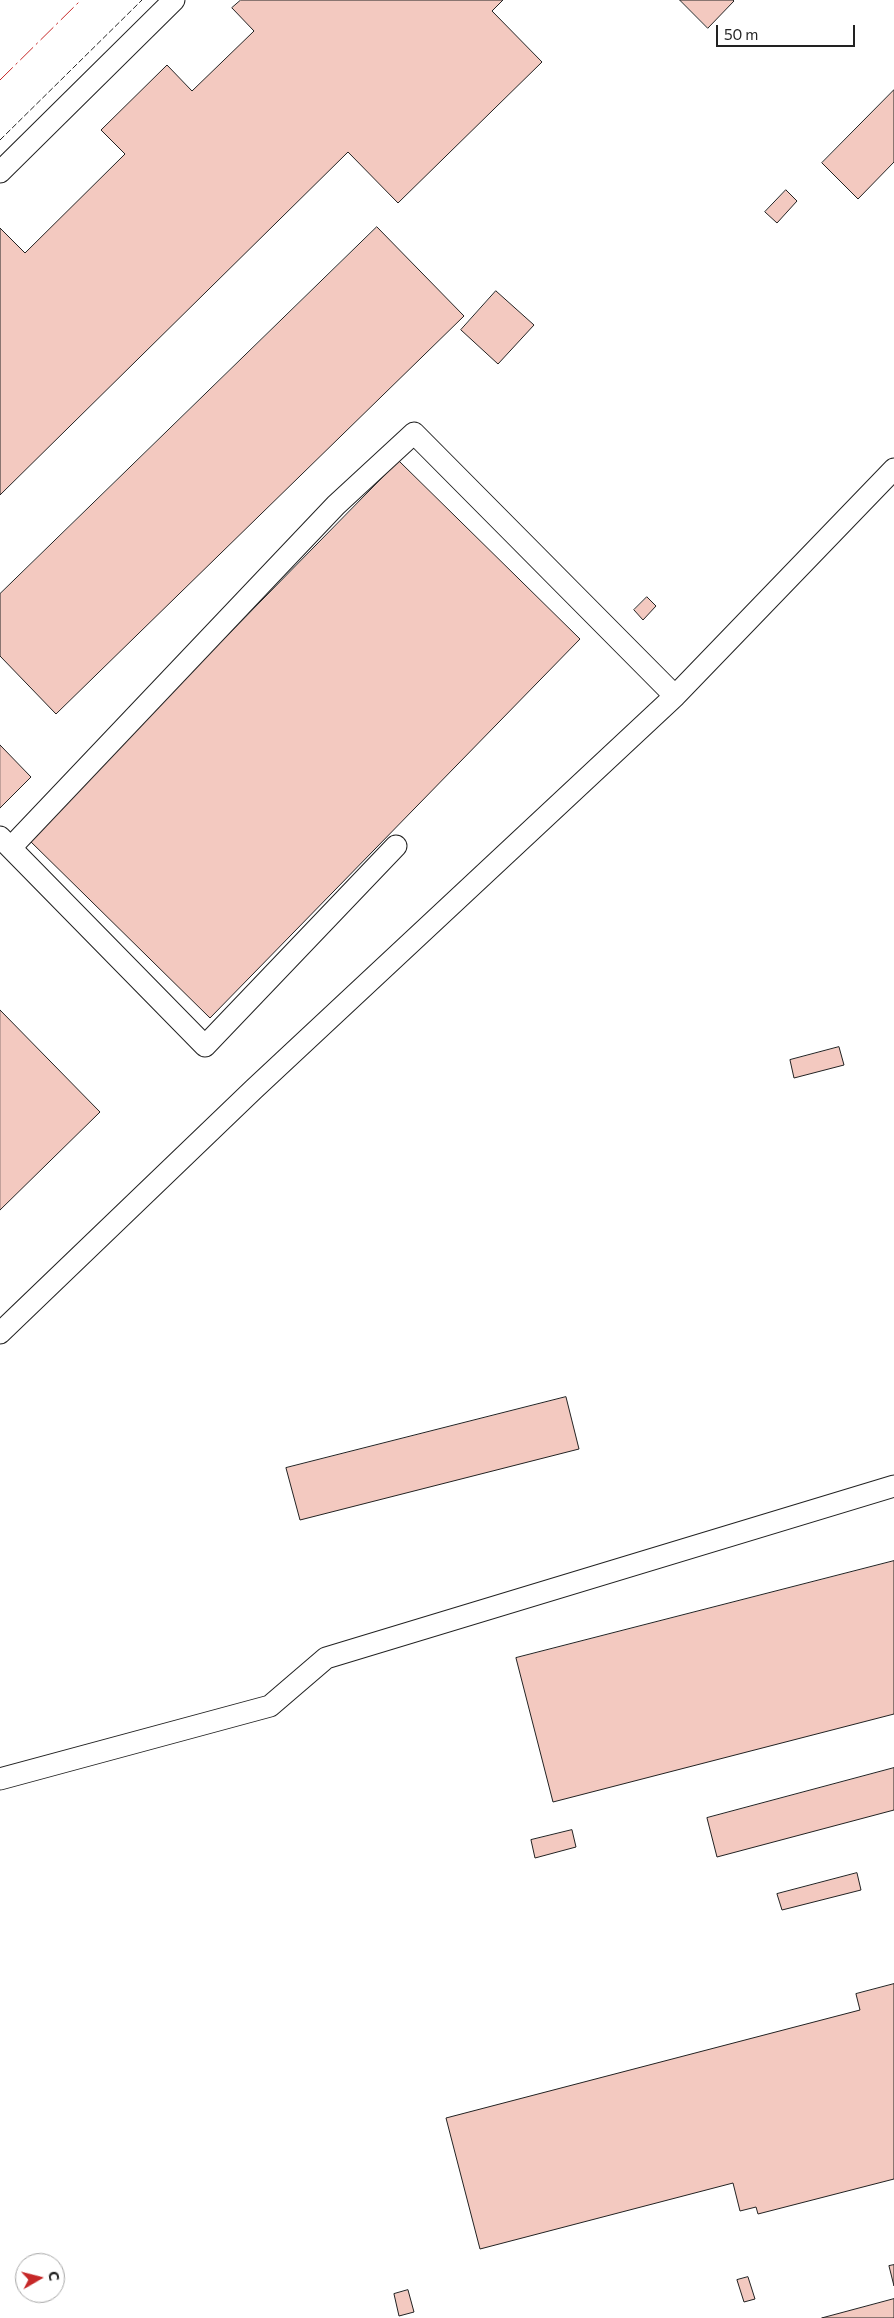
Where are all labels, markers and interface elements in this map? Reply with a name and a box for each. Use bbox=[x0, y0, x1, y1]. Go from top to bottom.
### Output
scale bar bbox=[719, 15, 858, 47]
text: 50 m bbox=[724, 25, 758, 43]
north arrow bbox=[15, 2253, 65, 2303]
text: С bbox=[45, 2270, 63, 2282]

